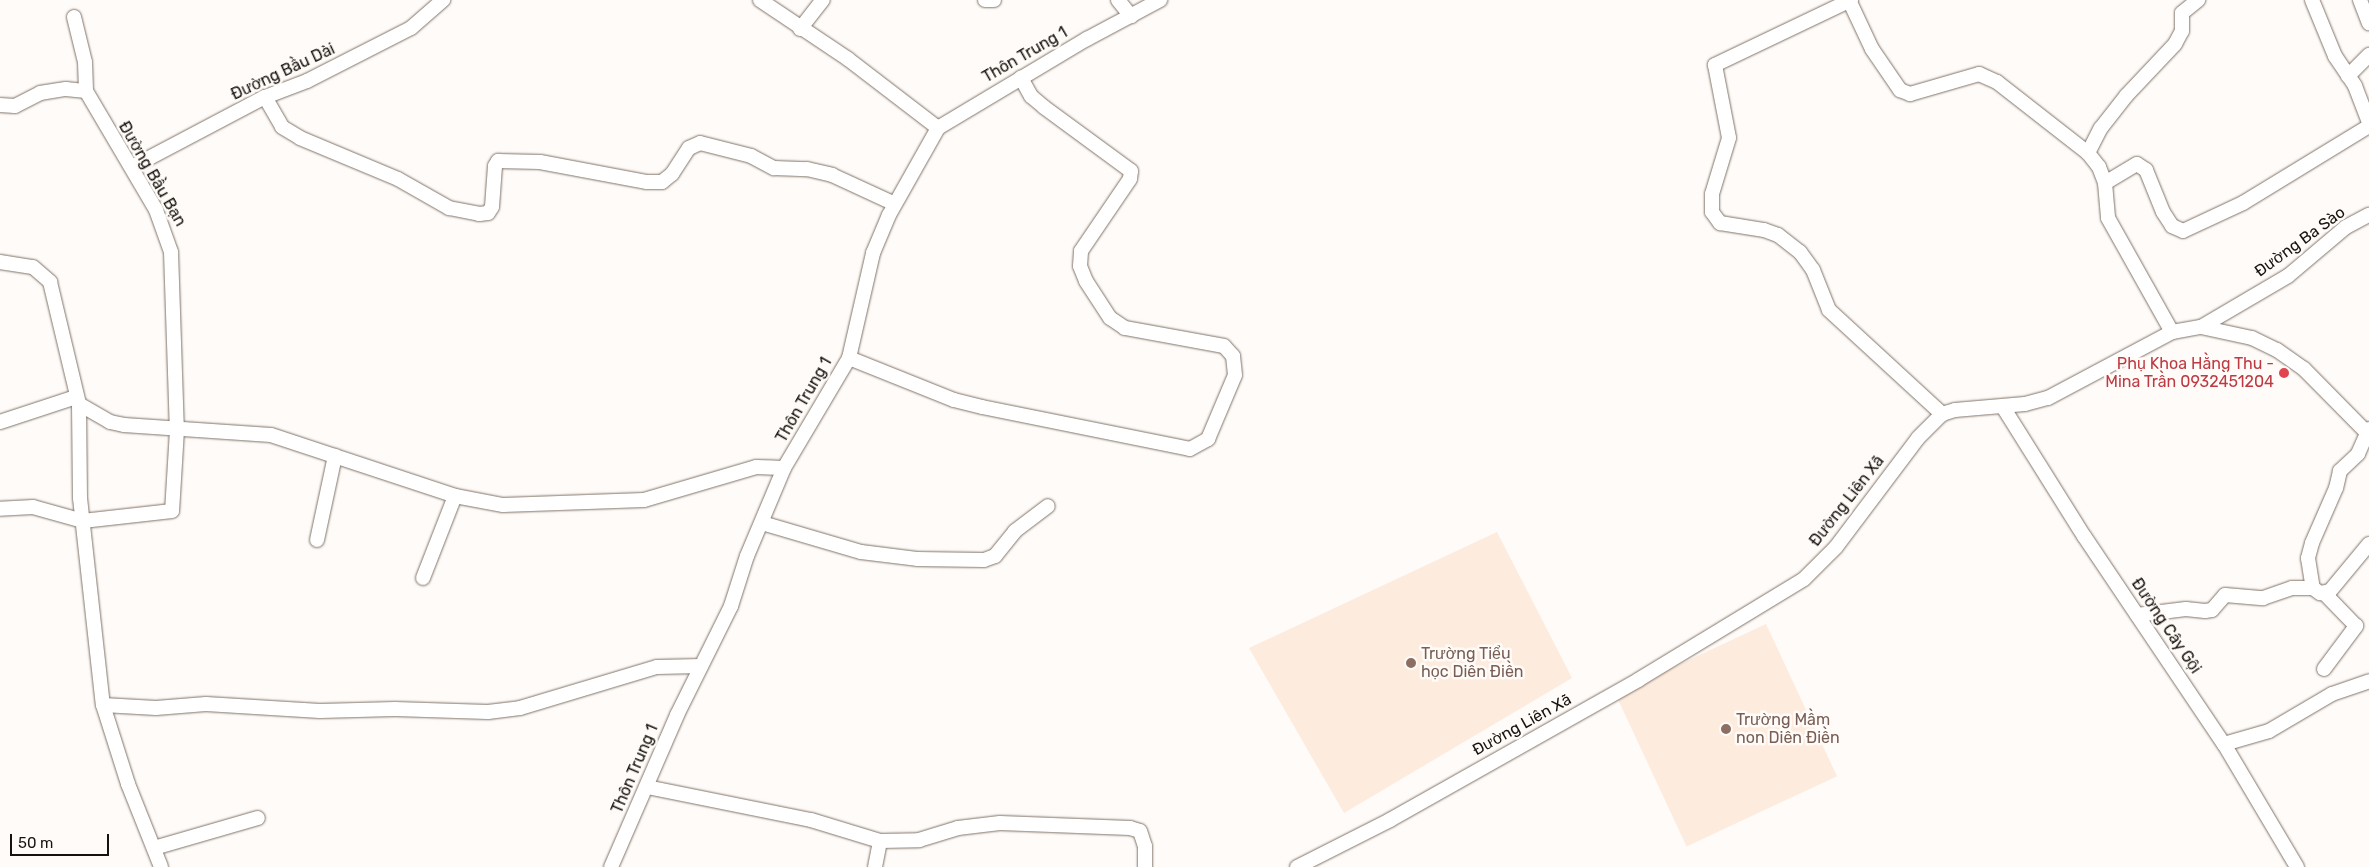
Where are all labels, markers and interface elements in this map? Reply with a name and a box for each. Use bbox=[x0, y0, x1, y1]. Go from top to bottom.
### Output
street label: Thôn Trung 1 bbox=[979, 23, 1071, 87]
street label: Đường Bầu Dài bbox=[228, 40, 338, 104]
street label: Đường Bầu Bạn bbox=[114, 118, 190, 230]
street label: Đường Ba Sào bbox=[2251, 203, 2349, 281]
street label: Thôn Trung 1 bbox=[772, 354, 836, 446]
place label: Phụ Khoa Hằng Thu - Mina Trần 0932451204 bbox=[2105, 354, 2274, 392]
marker: Phụ Khoa Hằng Thu - Mina Trần 0932451204 bbox=[2278, 367, 2290, 379]
street label: Đường Liên Xã bbox=[1806, 452, 1888, 550]
street label: Đường Cây Gội bbox=[2127, 575, 2205, 677]
place label: Trường Tiểu học Diên Điền bbox=[1421, 644, 1524, 682]
marker: Trường Tiểu học Diên Điền bbox=[1405, 657, 1417, 669]
street label: Đường Liên Xã bbox=[1469, 690, 1575, 760]
place label: Trường Mầm non Diên Điền bbox=[1736, 710, 1840, 748]
street label: Thôn Trung 1 bbox=[608, 721, 662, 817]
marker: Trường Mầm non Diên Điền bbox=[1720, 723, 1732, 735]
scale bar bbox=[12, 824, 111, 856]
text: 50 m bbox=[18, 834, 53, 852]

